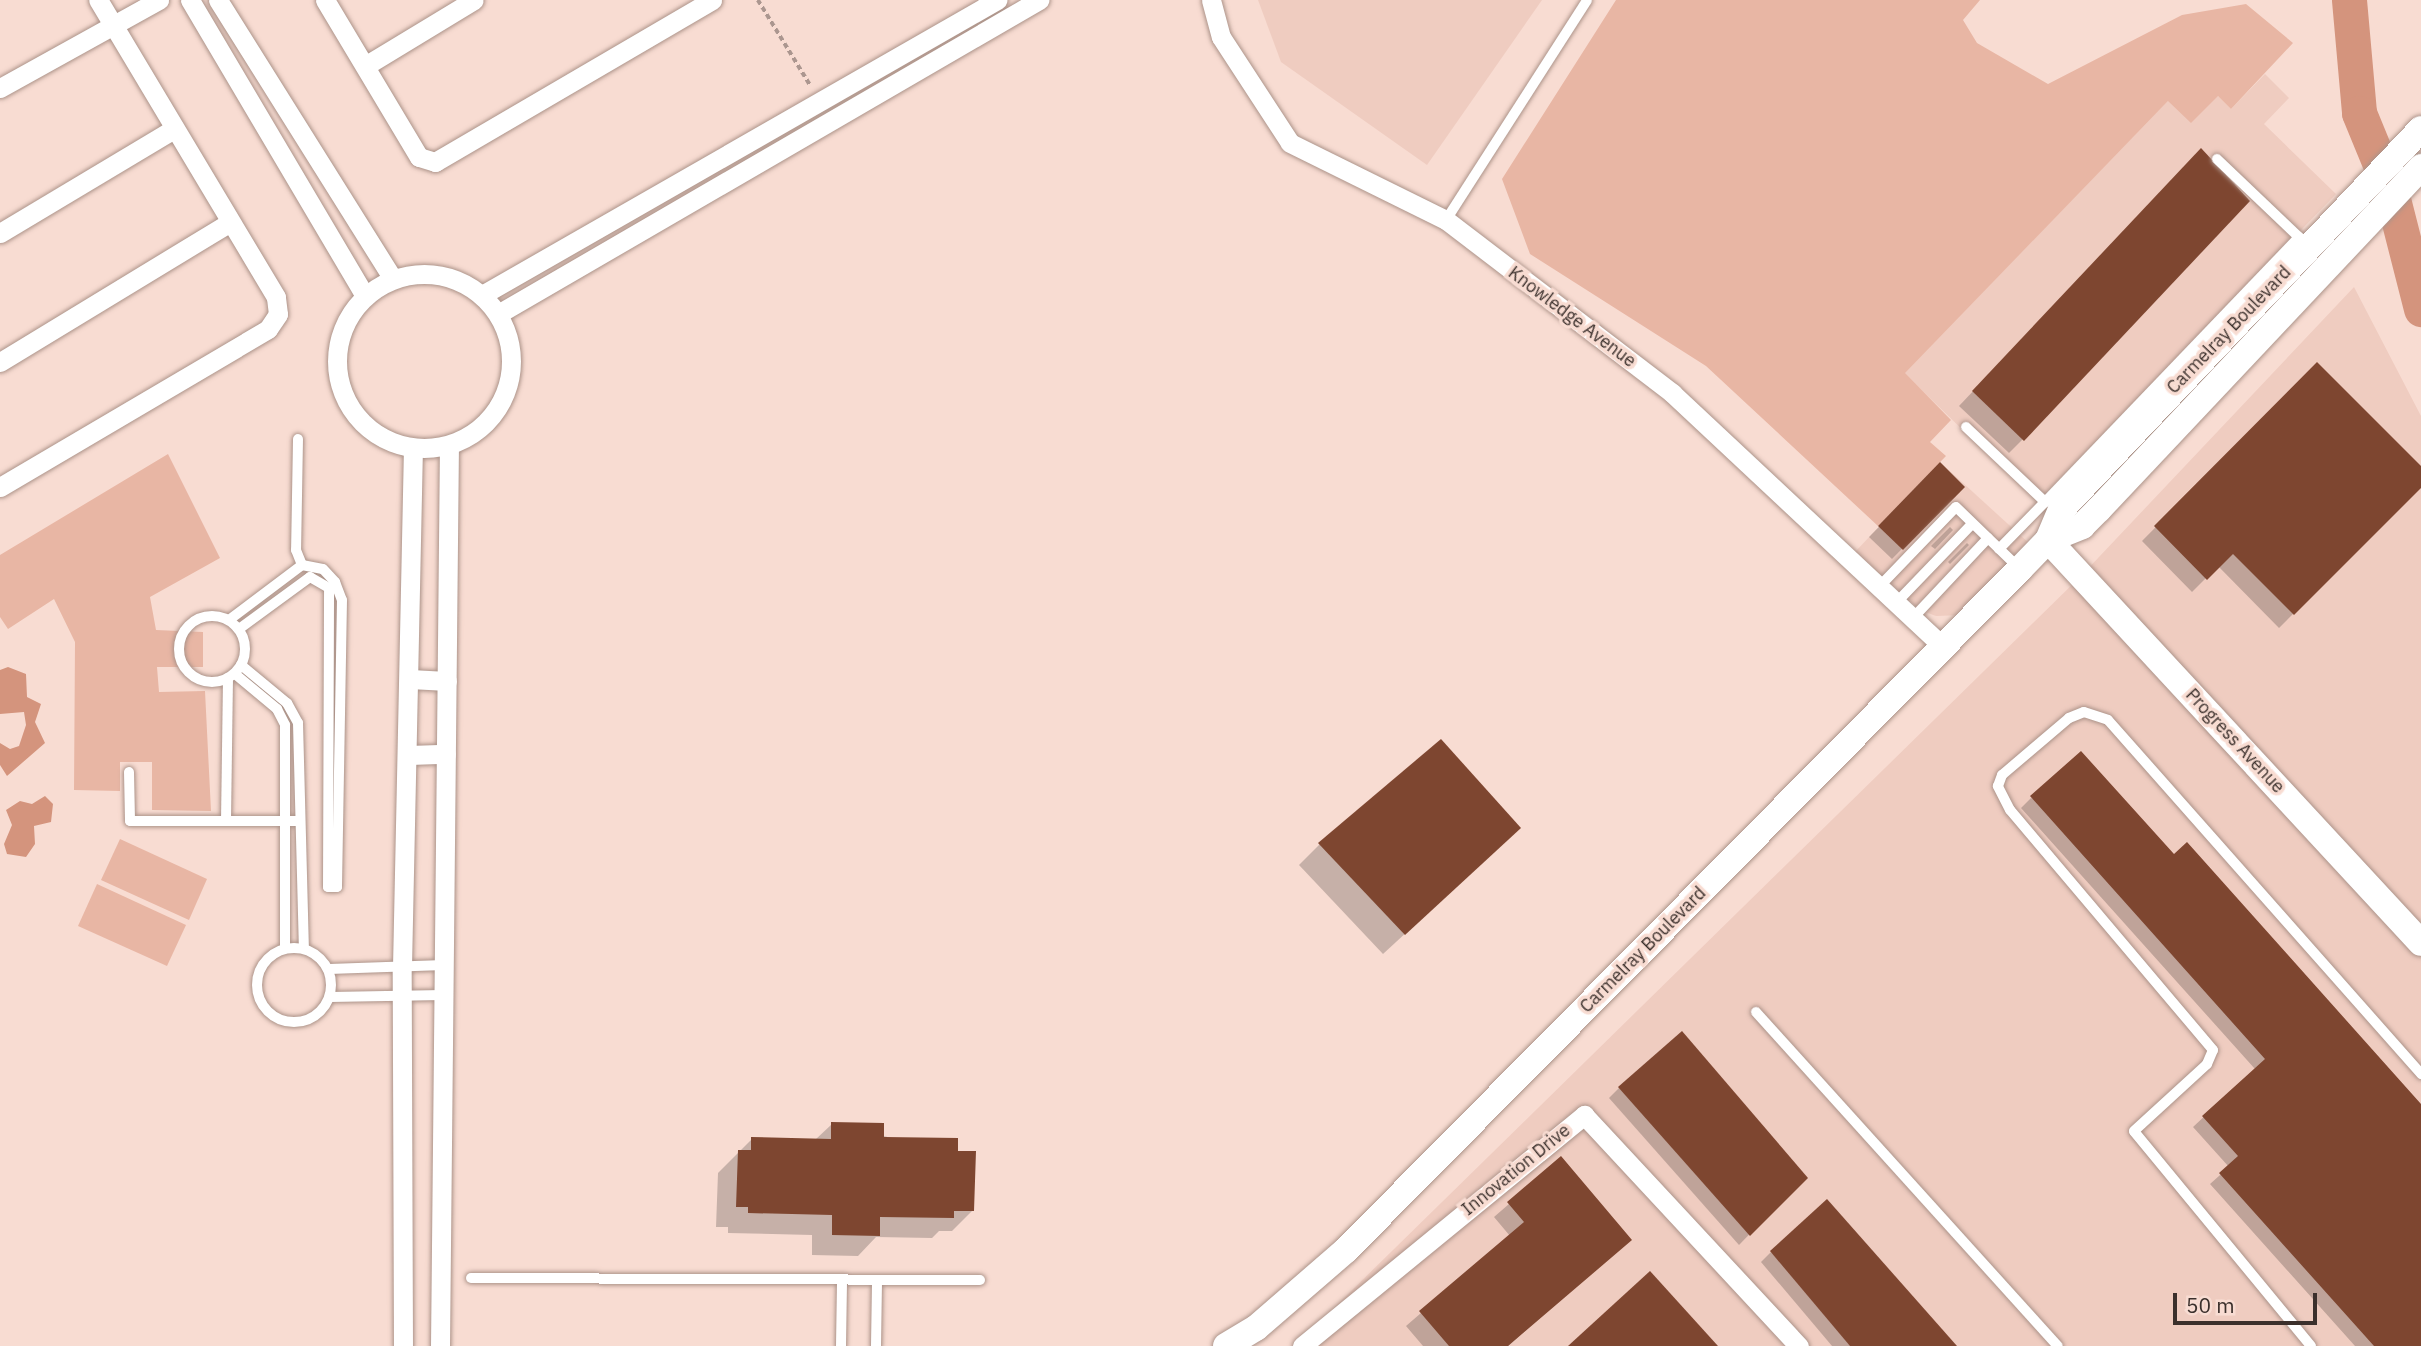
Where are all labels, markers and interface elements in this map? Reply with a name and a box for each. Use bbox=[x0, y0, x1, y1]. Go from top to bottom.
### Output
street label: Knowledge Avenue bbox=[1504, 262, 1640, 372]
street label: Carmelray Boulevard bbox=[2162, 262, 2296, 398]
street label: Progress Avenue bbox=[2181, 684, 2289, 798]
street label: Carmelray Boulevard bbox=[1576, 883, 1710, 1017]
street label: Innovation Drive bbox=[1458, 1120, 1574, 1220]
scale bar bbox=[2176, 1280, 2320, 1324]
text: 50 m bbox=[2186, 1291, 2235, 1319]

